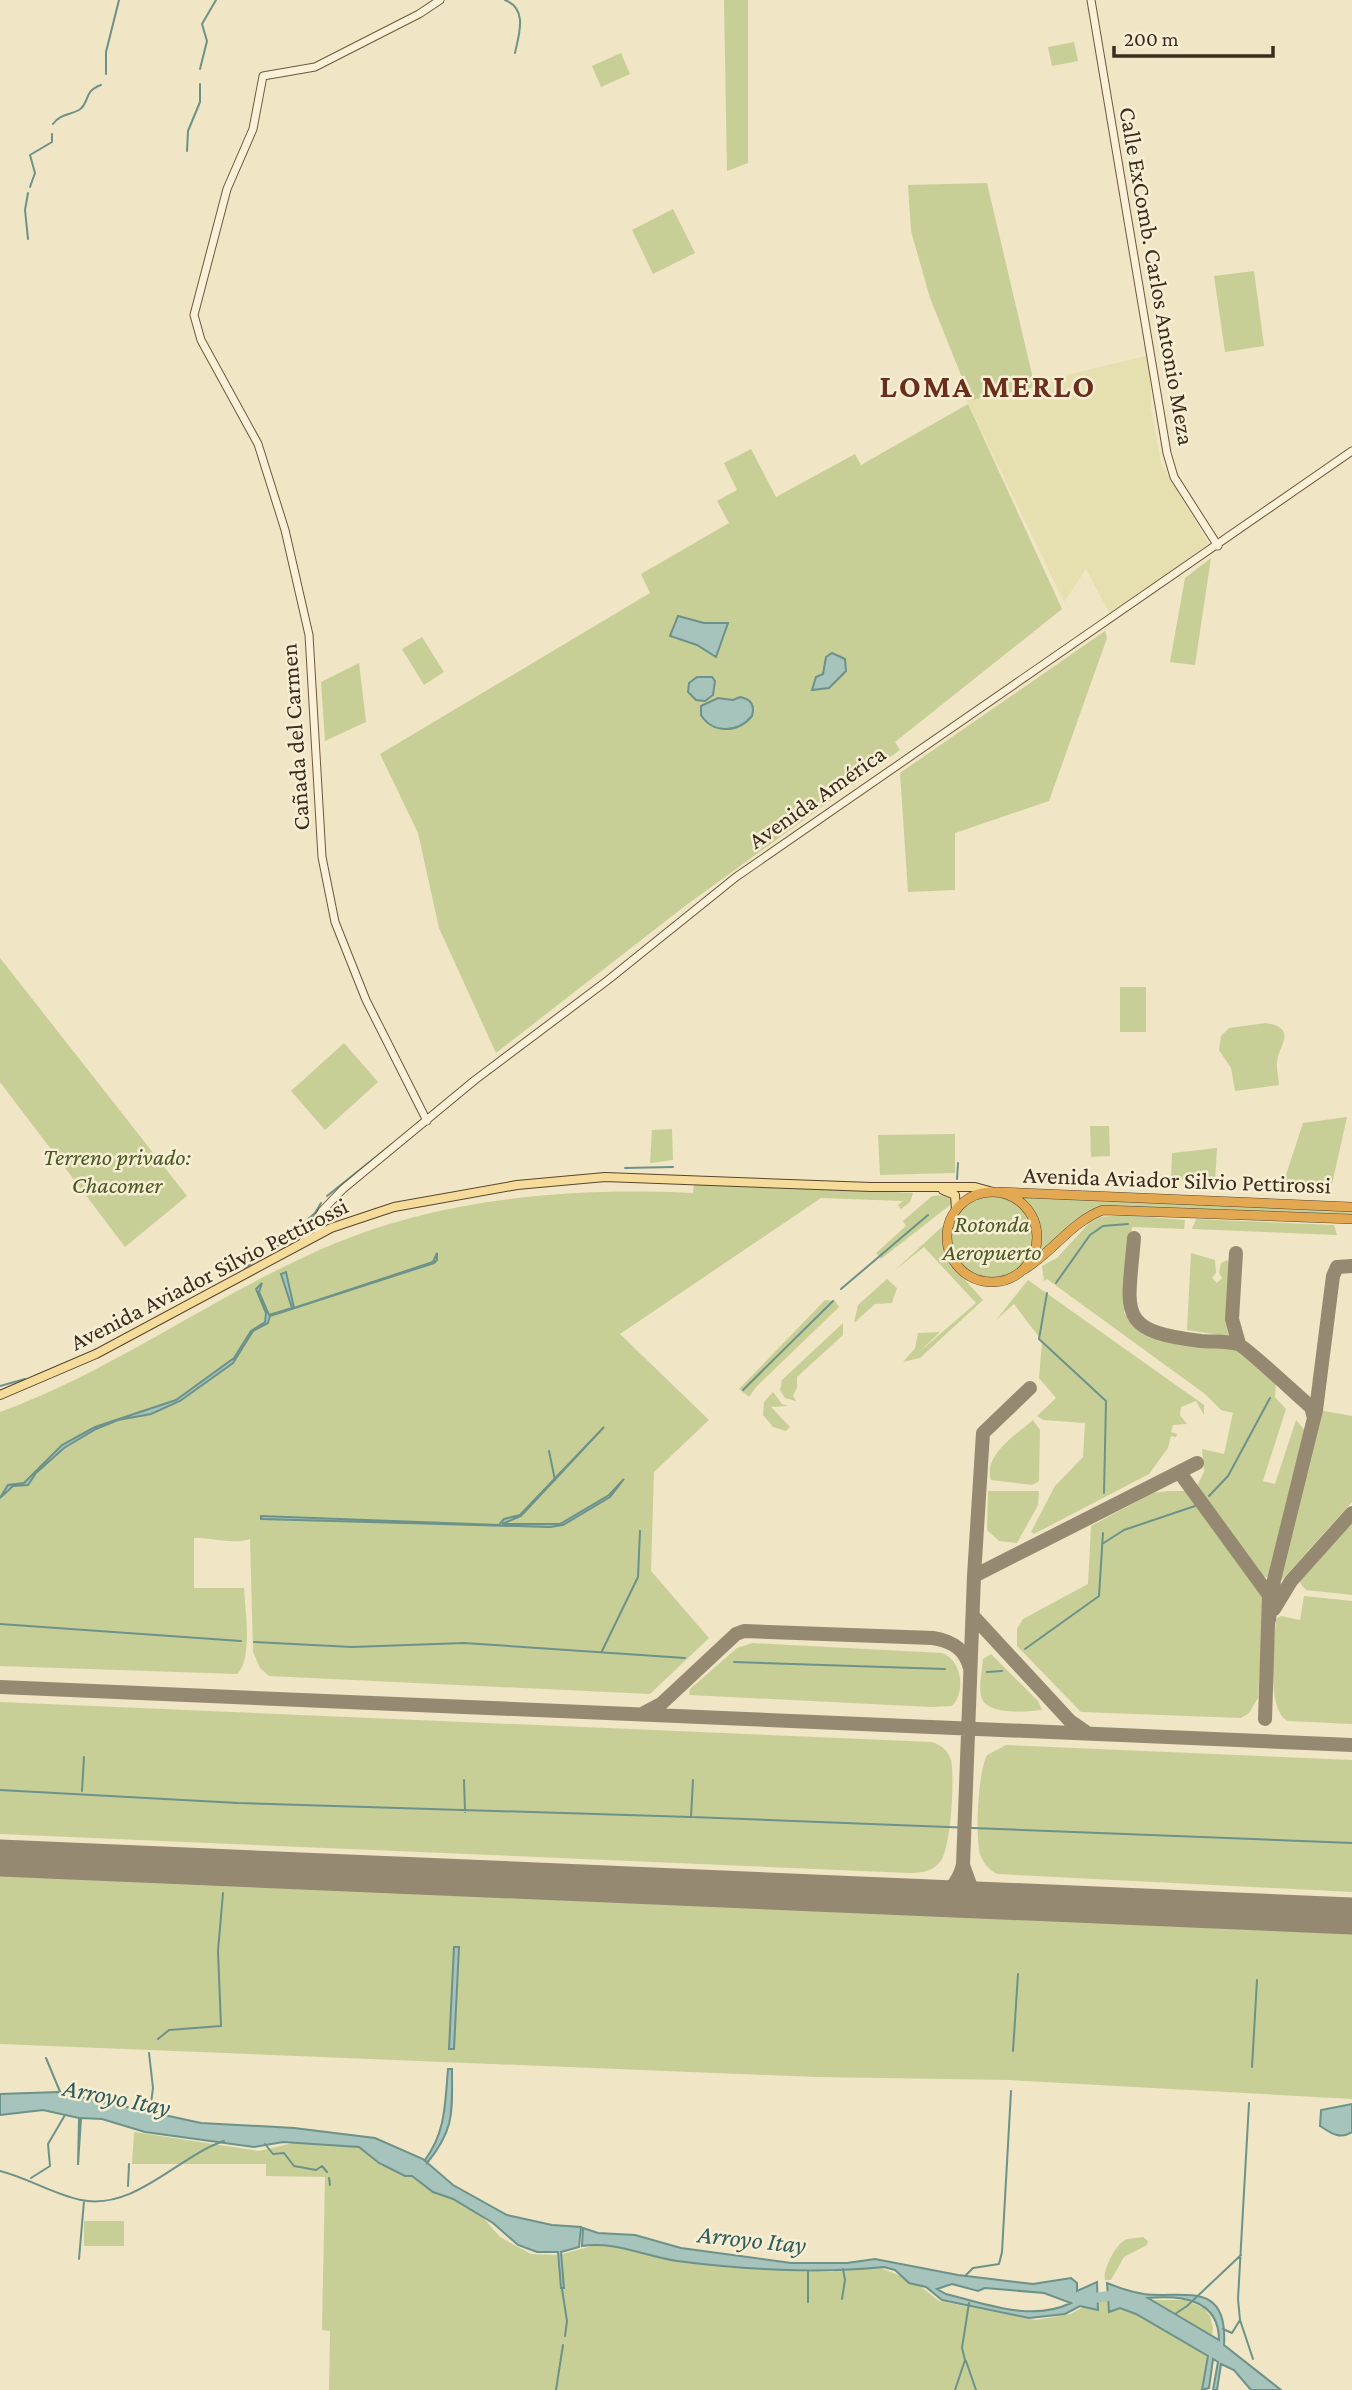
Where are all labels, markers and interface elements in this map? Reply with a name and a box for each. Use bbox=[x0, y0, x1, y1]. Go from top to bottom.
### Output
scale bar bbox=[1114, 14, 1273, 58]
text: 200 m bbox=[1124, 27, 1179, 51]
street label: Calle ExComb. Carlos Antonio Meza bbox=[1114, 105, 1201, 447]
district label: LOMA MERLO bbox=[880, 368, 1096, 404]
street label: Cañada del Carmen bbox=[274, 642, 315, 832]
street label: Avenida América bbox=[743, 739, 891, 854]
park label: Terreno privado: Chacomer bbox=[43, 1143, 191, 1198]
street label: Avenida Aviador Silvio Pettirossi bbox=[1023, 1161, 1331, 1198]
street label: Avenida Aviador Silvio Pettirossi bbox=[65, 1192, 352, 1356]
park label: Rotonda Aeropuerto bbox=[941, 1210, 1042, 1265]
water label: Arroyo Itay bbox=[59, 2072, 173, 2122]
water label: Arroyo Itay bbox=[694, 2219, 808, 2260]

